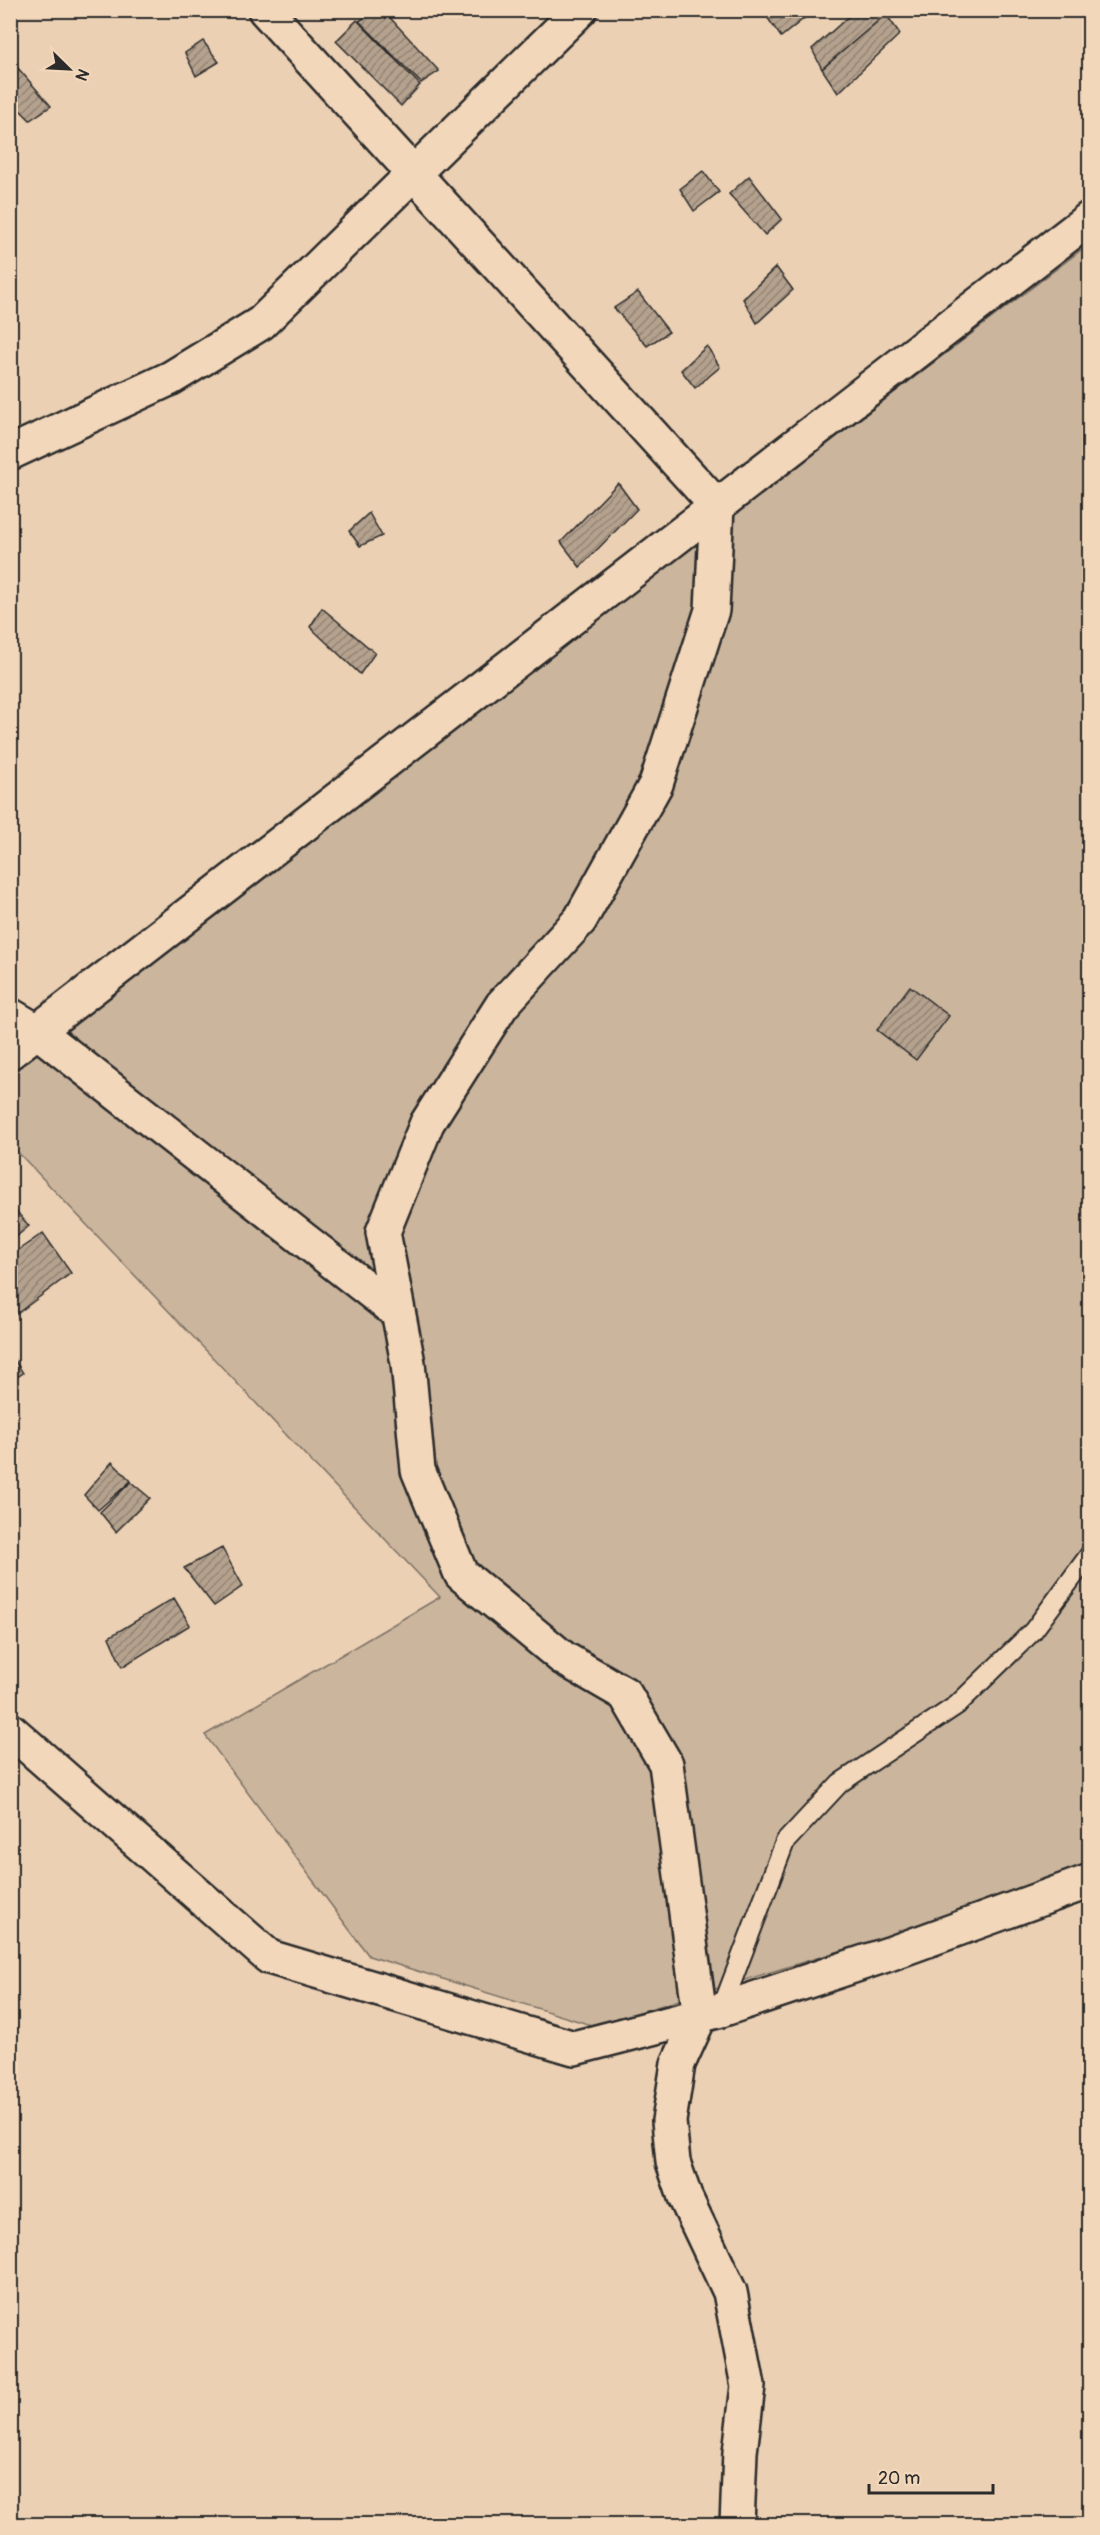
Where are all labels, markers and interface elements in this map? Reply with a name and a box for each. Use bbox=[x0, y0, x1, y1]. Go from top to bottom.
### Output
north arrow bbox=[39, 39, 99, 99]
text: N bbox=[70, 66, 93, 84]
scale bar bbox=[869, 2457, 994, 2495]
text: 20 m bbox=[878, 2467, 920, 2490]

